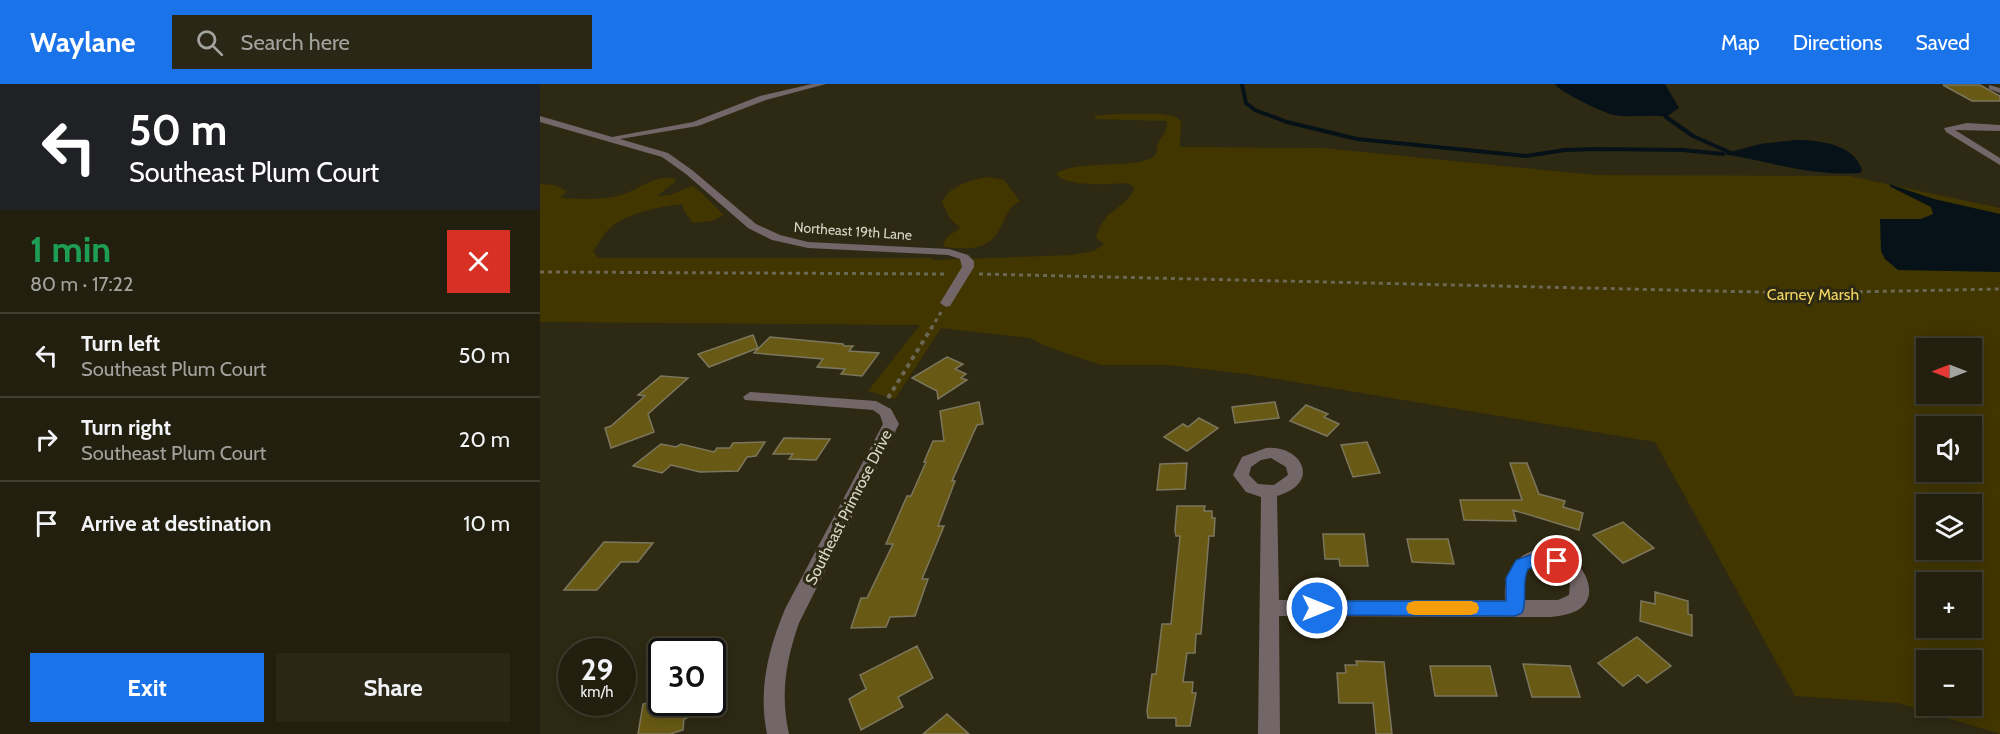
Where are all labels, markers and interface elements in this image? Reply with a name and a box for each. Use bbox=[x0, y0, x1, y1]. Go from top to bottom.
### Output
search box bbox=[172, 15, 592, 69]
text: Waylane bbox=[30, 25, 136, 59]
icon: search bbox=[193, 26, 226, 59]
text: Search here bbox=[241, 29, 350, 56]
text: Map bbox=[1721, 30, 1760, 55]
text: Directions bbox=[1793, 30, 1882, 55]
text: Saved bbox=[1915, 30, 1970, 55]
text: 50 m bbox=[129, 104, 227, 156]
icon: left bbox=[30, 108, 108, 186]
text: Southeast Plum Court bbox=[129, 156, 379, 189]
street label: Northeast 19th Lane bbox=[793, 218, 913, 244]
text: 1 min bbox=[30, 227, 111, 271]
button: close bbox=[447, 230, 510, 293]
text: 80 m · 17:22 bbox=[30, 272, 134, 296]
park label: Carney Marsh bbox=[1767, 285, 1859, 304]
text: Turn left bbox=[81, 330, 160, 357]
north arrow bbox=[1916, 338, 1982, 404]
map controls bbox=[1916, 338, 1982, 716]
icon: left bbox=[30, 339, 63, 372]
text: 50 m bbox=[458, 342, 510, 369]
text: Southeast Plum Court bbox=[81, 357, 266, 381]
text: Turn right bbox=[81, 414, 171, 441]
button: sound bbox=[1916, 416, 1982, 482]
icon: right bbox=[30, 423, 63, 456]
text: 20 m bbox=[459, 426, 510, 453]
street label: Southeast Primrose Drive bbox=[801, 426, 896, 588]
text: Southeast Plum Court bbox=[81, 441, 266, 465]
button: layers bbox=[1916, 494, 1982, 560]
icon: arrive bbox=[30, 507, 63, 540]
text: Arrive at destination bbox=[81, 510, 271, 537]
text: 10 m bbox=[463, 510, 510, 537]
pin bbox=[1531, 535, 1582, 586]
icon: arrive bbox=[1540, 544, 1573, 577]
button: + bbox=[1916, 572, 1982, 638]
position arrow bbox=[1285, 576, 1349, 640]
speed limit sign: 30 bbox=[648, 638, 726, 716]
button: − bbox=[1916, 650, 1982, 716]
text: 29 bbox=[581, 651, 613, 688]
button: Exit bbox=[30, 653, 264, 722]
button: Share bbox=[276, 653, 510, 722]
text: km/h bbox=[581, 683, 613, 701]

